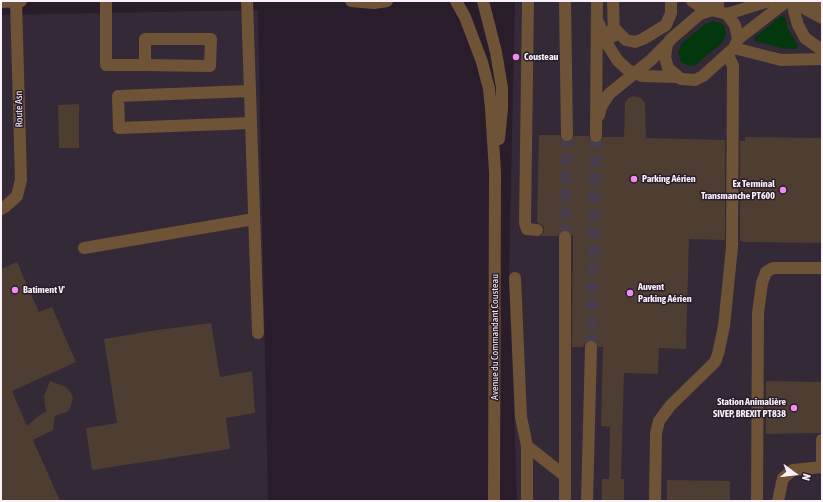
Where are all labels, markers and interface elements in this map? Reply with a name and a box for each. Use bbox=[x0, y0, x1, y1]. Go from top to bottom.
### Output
place label: Cousteau bbox=[524, 51, 558, 63]
marker: Cousteau bbox=[511, 52, 521, 62]
street label: Route Asn bbox=[13, 91, 25, 127]
place label: Parking Aérien bbox=[642, 173, 696, 185]
marker: Parking Aérien bbox=[629, 174, 639, 184]
place label: Ex Terminal Transmanche PT600 bbox=[701, 178, 775, 202]
marker: Ex Terminal Transmanche PT600 bbox=[778, 185, 788, 195]
street label: Avenue du Commandant Cousteau bbox=[489, 274, 501, 400]
place label: Auvent Parking Aérien bbox=[638, 281, 692, 304]
place label: Batiment V' bbox=[23, 284, 65, 296]
marker: Batiment V' bbox=[10, 285, 20, 295]
marker: Auvent Parking Aérien bbox=[625, 288, 635, 298]
place label: Station Animalière SIVEP, BREXIT PT838 bbox=[713, 396, 786, 420]
marker: Station Animalière SIVEP, BREXIT PT838 bbox=[789, 403, 799, 413]
north arrow bbox=[775, 454, 815, 494]
text: N bbox=[800, 472, 813, 482]

